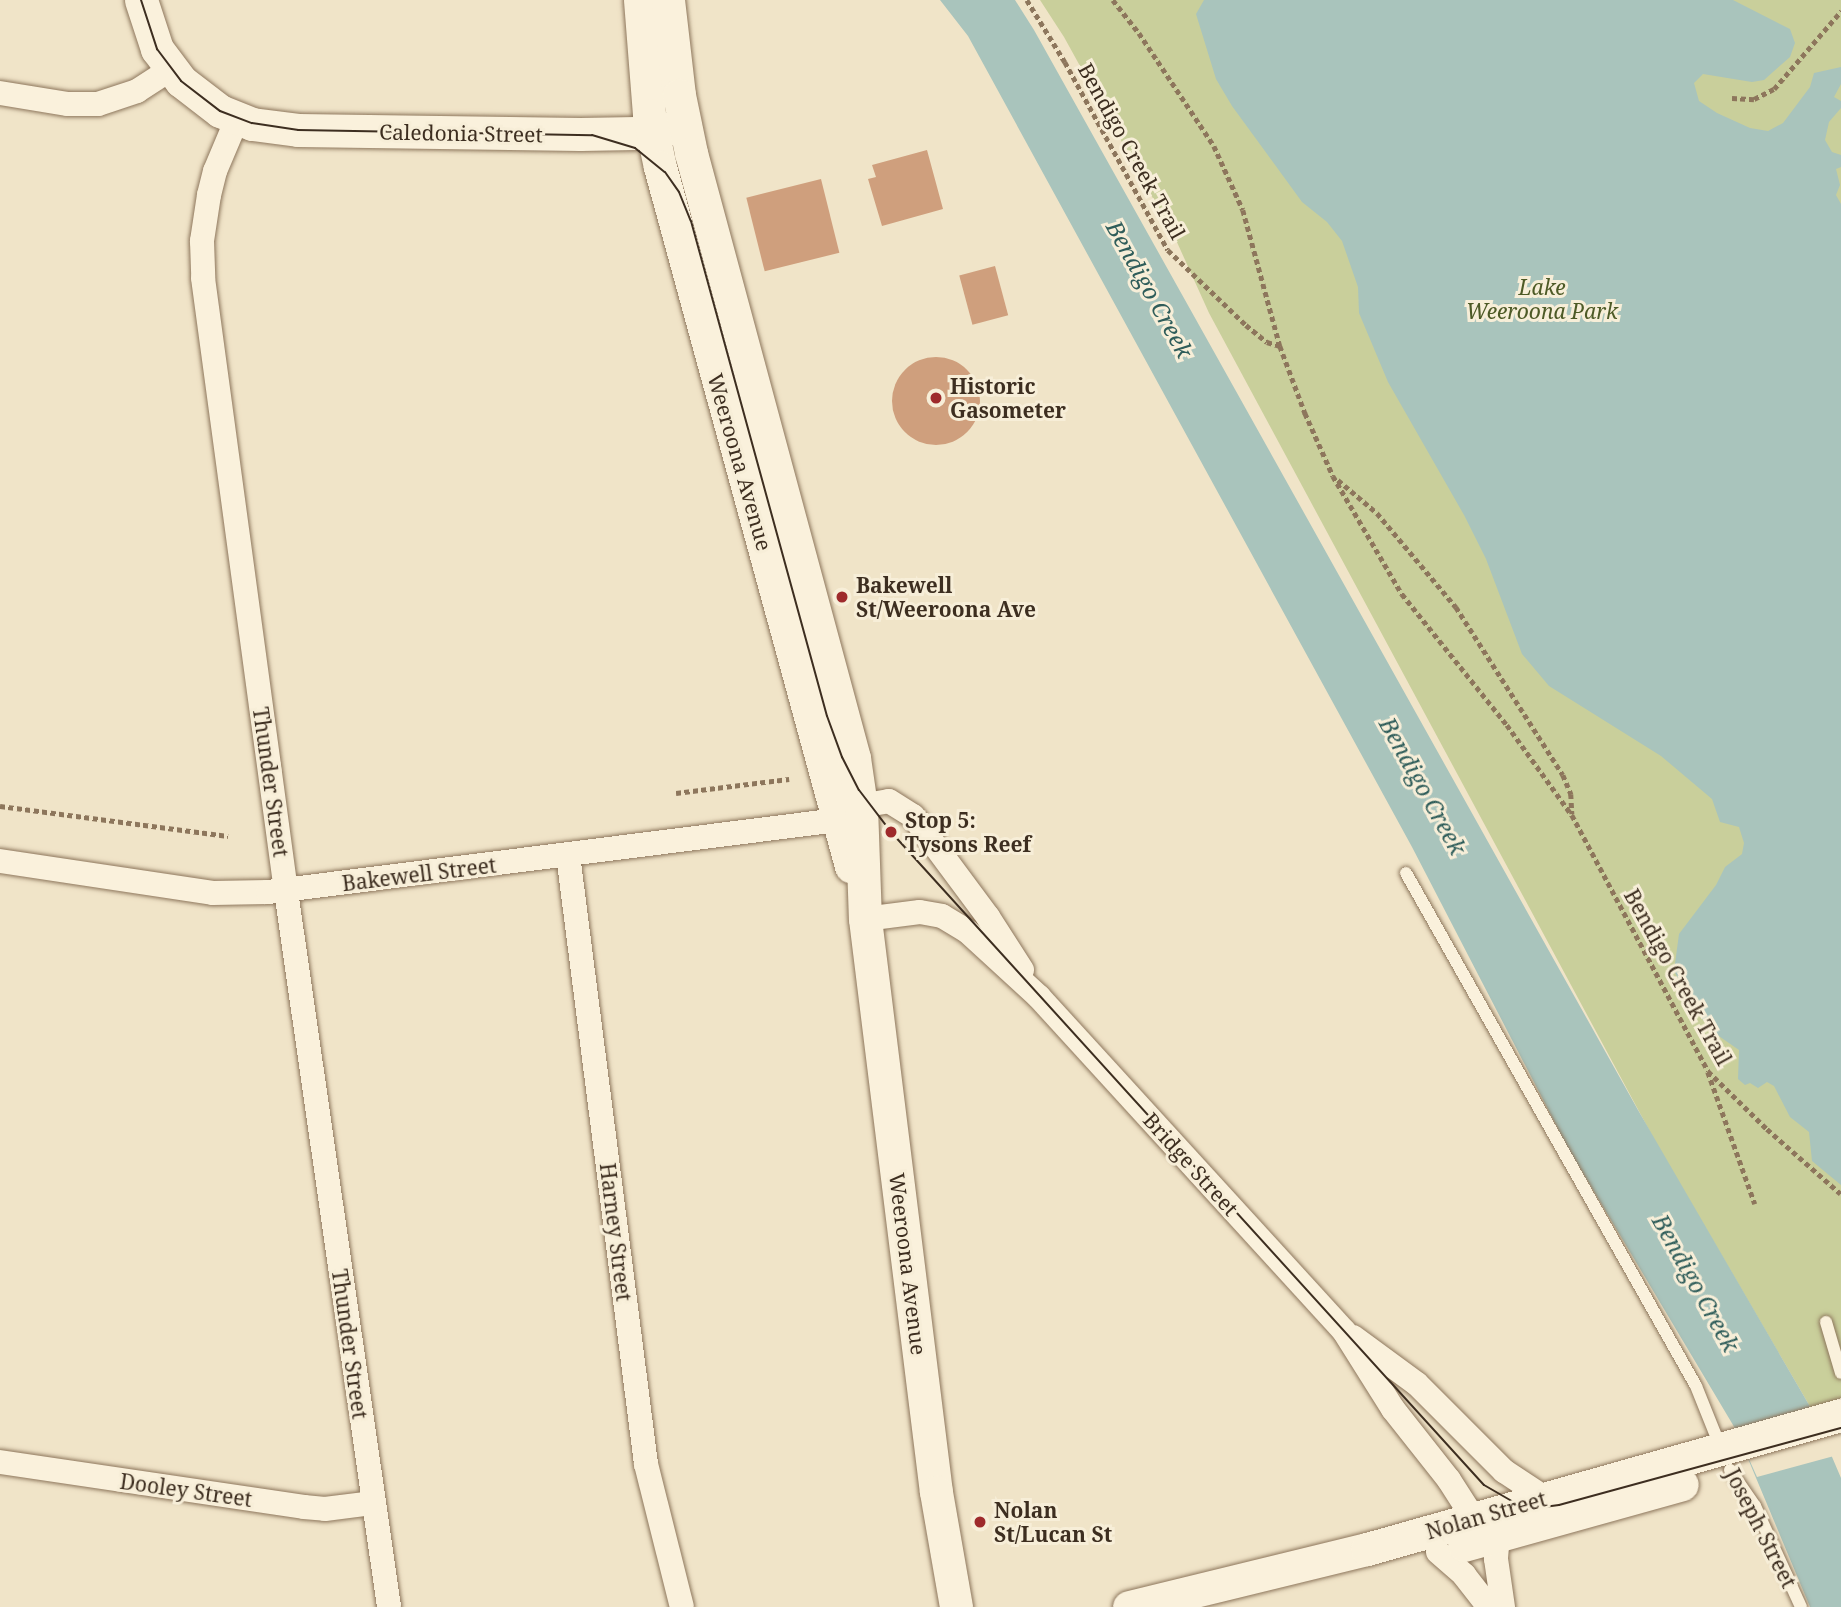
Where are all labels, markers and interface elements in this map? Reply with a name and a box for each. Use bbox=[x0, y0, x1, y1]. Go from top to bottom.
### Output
street label: Bendigo Creek Trail bbox=[1073, 59, 1191, 243]
street label: Caledonia Street bbox=[379, 119, 543, 147]
water label: Bendigo Creek bbox=[1101, 215, 1199, 363]
park label: Lake Weeroona Park bbox=[1466, 274, 1618, 324]
street label: Weeroona Avenue bbox=[703, 370, 777, 554]
place label: Historic Gasometer bbox=[950, 373, 1066, 423]
marker: Historic Gasometer bbox=[928, 390, 944, 406]
place label: Bakewell St/Weeroona Ave bbox=[856, 572, 1036, 622]
marker: Bakewell St/Weeroona Ave bbox=[834, 589, 850, 605]
street label: Thunder Street bbox=[248, 705, 294, 859]
water label: Bendigo Creek bbox=[1374, 712, 1472, 860]
place label: Stop 5: Tysons Reef bbox=[905, 807, 1031, 857]
marker: Stop 5: Tysons Reef bbox=[883, 824, 899, 840]
street label: Bakewell Street bbox=[341, 852, 497, 896]
street label: Bendigo Creek Trail bbox=[1619, 885, 1737, 1069]
street label: Bridge Street bbox=[1138, 1107, 1244, 1221]
street label: Harney Street bbox=[595, 1161, 637, 1303]
street label: Weeroona Avenue bbox=[884, 1172, 932, 1356]
water label: Bendigo Creek bbox=[1647, 1209, 1745, 1357]
street label: Thunder Street bbox=[327, 1267, 373, 1421]
street label: Joseph Street bbox=[1720, 1464, 1802, 1592]
street label: Dooley Street bbox=[118, 1468, 254, 1512]
street label: Nolan Street bbox=[1423, 1486, 1549, 1544]
place label: Nolan St/Lucan St bbox=[994, 1497, 1112, 1547]
marker: Nolan St/Lucan St bbox=[972, 1514, 988, 1530]

